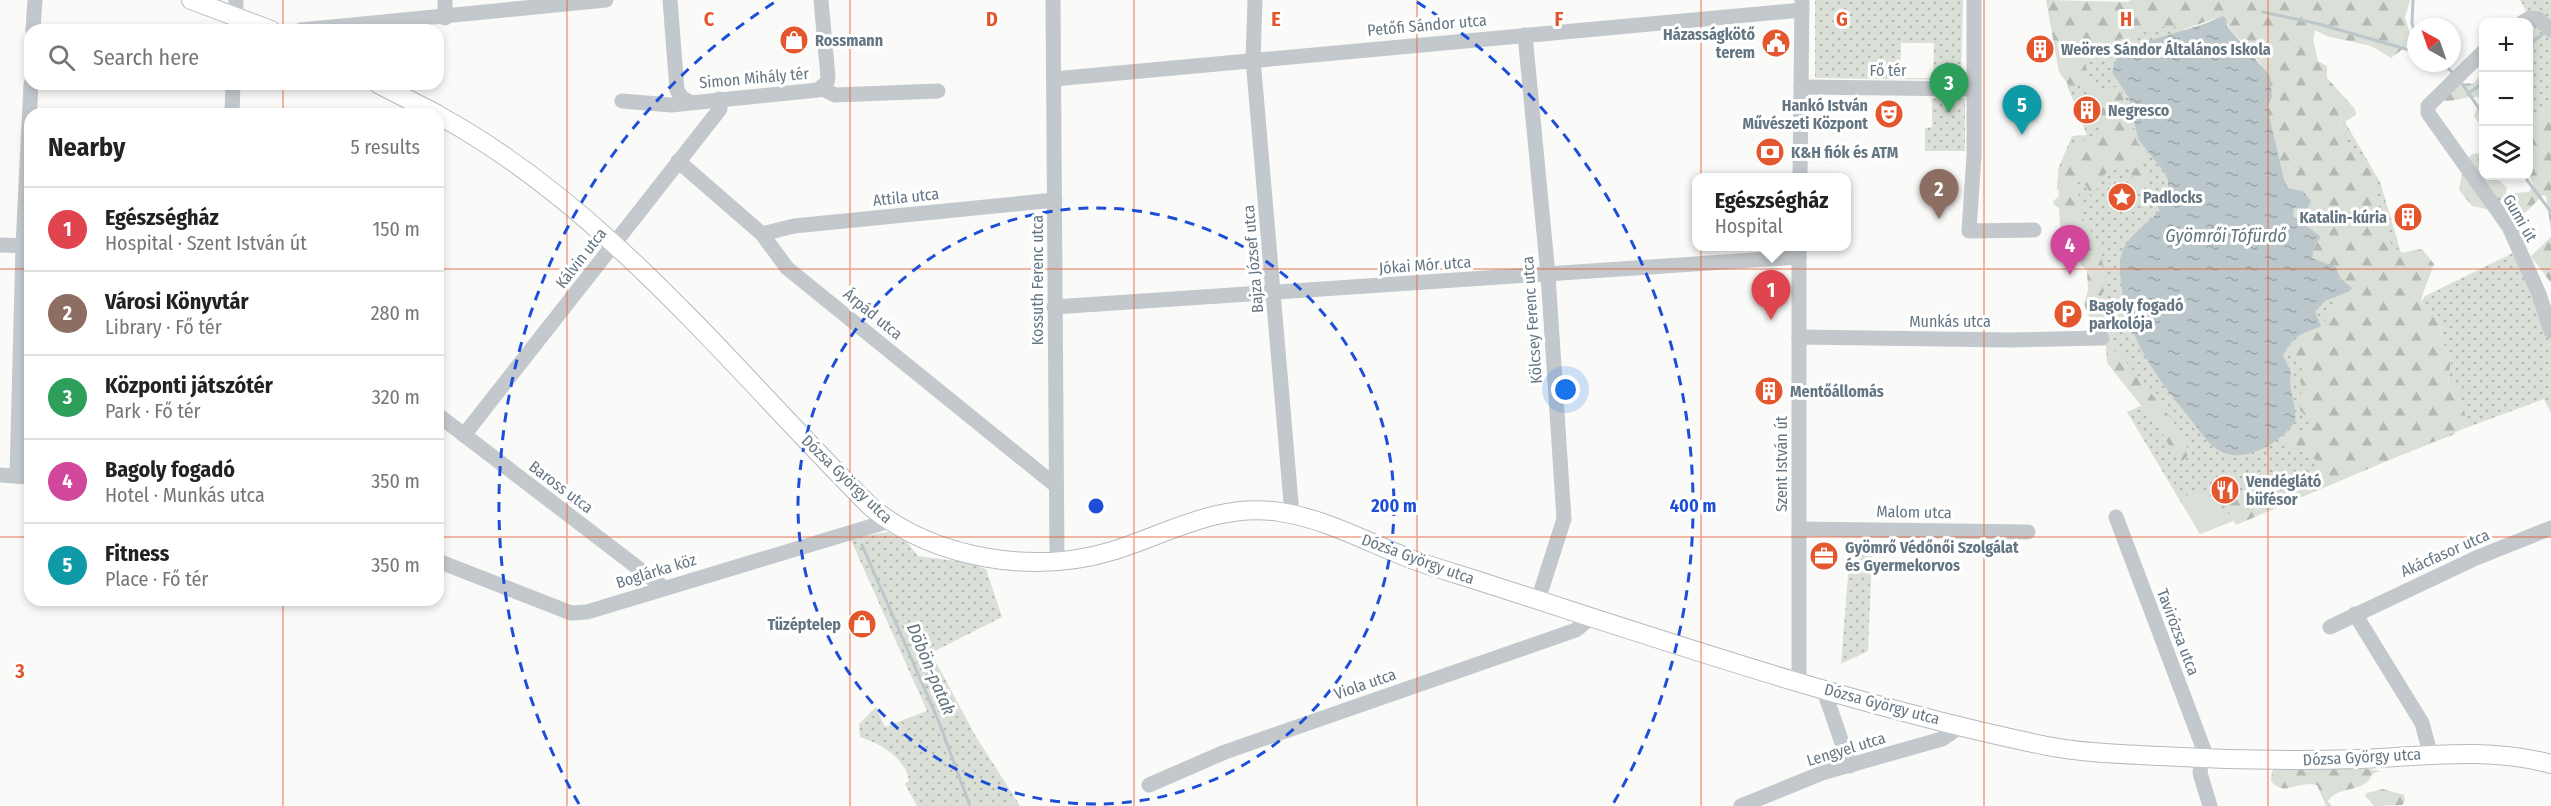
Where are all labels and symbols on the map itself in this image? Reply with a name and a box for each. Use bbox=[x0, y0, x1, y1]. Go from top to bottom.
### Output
text: C bbox=[704, 7, 715, 31]
text: D bbox=[986, 7, 998, 31]
text: E bbox=[1271, 7, 1281, 31]
text: F bbox=[1555, 7, 1564, 31]
text: G bbox=[1836, 7, 1848, 31]
text: H bbox=[2120, 7, 2132, 31]
street label: Petőfi Sándor utca bbox=[1367, 10, 1488, 40]
north arrow bbox=[2407, 18, 2461, 72]
shop icon: Rossmann bbox=[778, 24, 810, 56]
place label: Házasságkötő terem bbox=[1663, 25, 1755, 62]
public building icon: Házasságkötő terem bbox=[1760, 27, 1792, 59]
place label: Rossmann bbox=[815, 31, 883, 50]
building icon: Weöres Sándor Általános Iskola bbox=[2024, 33, 2056, 65]
place label: Weöres Sándor Általános Iskola bbox=[2061, 39, 2271, 59]
street label: Fő tér bbox=[1869, 61, 1907, 80]
pin: 3 bbox=[1930, 63, 1968, 113]
street label: Simon Mihály tér bbox=[698, 64, 810, 92]
pin: 5 bbox=[2002, 86, 2042, 135]
building icon: Negresco bbox=[2071, 94, 2103, 126]
place label: Hankó István Művészeti Központ bbox=[1743, 96, 1868, 133]
theatre icon: Hankó István Művészeti Központ bbox=[1873, 98, 1905, 130]
place label: Negresco bbox=[2108, 101, 2170, 120]
bank icon: K&H fiók és ATM bbox=[1754, 136, 1786, 168]
place label: K&H fiók és ATM bbox=[1791, 143, 1899, 162]
pin: 2 bbox=[1920, 170, 1958, 219]
place icon: Padlocks bbox=[2106, 181, 2138, 213]
street label: Attila utca bbox=[872, 184, 940, 210]
place label: Padlocks bbox=[2143, 188, 2203, 207]
street label: Gumi út bbox=[2499, 191, 2541, 246]
building icon: Katalin-kúria bbox=[2392, 201, 2424, 233]
street label: Bajza József utca bbox=[1239, 204, 1267, 314]
place label: Katalin-kúria bbox=[2299, 208, 2387, 227]
street label: Kossuth Ferenc utca bbox=[1028, 215, 1047, 345]
street label: Kálvin utca bbox=[552, 224, 611, 292]
water label: Gyömrői Tófürdő bbox=[2165, 225, 2287, 247]
pin: 4 bbox=[2050, 226, 2090, 275]
street label: Jókai Mór utca bbox=[1378, 252, 1472, 278]
street label: Kölcsey Ferenc utca bbox=[1518, 256, 1546, 384]
pin: 1 bbox=[1752, 270, 1790, 320]
street label: Árpád utca bbox=[840, 284, 906, 344]
place label: Bagoly fogadó parkolója bbox=[2089, 296, 2184, 333]
parking icon: Bagoly fogadó parkolója bbox=[2052, 298, 2084, 330]
street label: Munkás utca bbox=[1909, 312, 1991, 331]
your location bbox=[1551, 375, 1580, 404]
building icon: Mentőállomás bbox=[1753, 375, 1785, 407]
place label: Mentőállomás bbox=[1790, 382, 1884, 401]
street label: Szent István út bbox=[1772, 415, 1791, 512]
street label: Dózsa György utca bbox=[798, 431, 896, 527]
street label: Baross utca bbox=[525, 457, 597, 517]
place label: Vendéglátó büfésor bbox=[2245, 472, 2322, 509]
restaurant icon: Vendéglátó büfésor bbox=[2209, 474, 2241, 506]
text: 200 m bbox=[1370, 495, 1417, 517]
text: 400 m bbox=[1670, 495, 1716, 517]
centre of rings bbox=[1086, 496, 1106, 516]
street label: Malom utca bbox=[1876, 502, 1952, 522]
street label: Akácfasor utca bbox=[2398, 525, 2492, 581]
street label: Dózsa György utca bbox=[1359, 530, 1477, 588]
place label: Gyömrő Védőnői Szolgálat és Gyermekorvos bbox=[1845, 538, 2019, 575]
office icon: Gyömrő Védőnői Szolgálat és Gyermekorvos bbox=[1808, 540, 1840, 572]
street label: Boglárka köz bbox=[614, 550, 698, 592]
street label: Tavirózsa utca bbox=[2153, 586, 2203, 678]
shop icon: Tüzéptelep bbox=[846, 608, 878, 640]
place label: Tüzéptelep bbox=[768, 615, 841, 634]
water label: Döbön-patak bbox=[902, 620, 960, 718]
text: 3 bbox=[14, 659, 25, 683]
street label: Viola utca bbox=[1332, 665, 1399, 703]
street label: Dózsa György utca bbox=[1822, 679, 1942, 729]
street label: Lengyel utca bbox=[1804, 728, 1888, 770]
street label: Dózsa György utca bbox=[2302, 744, 2422, 770]

